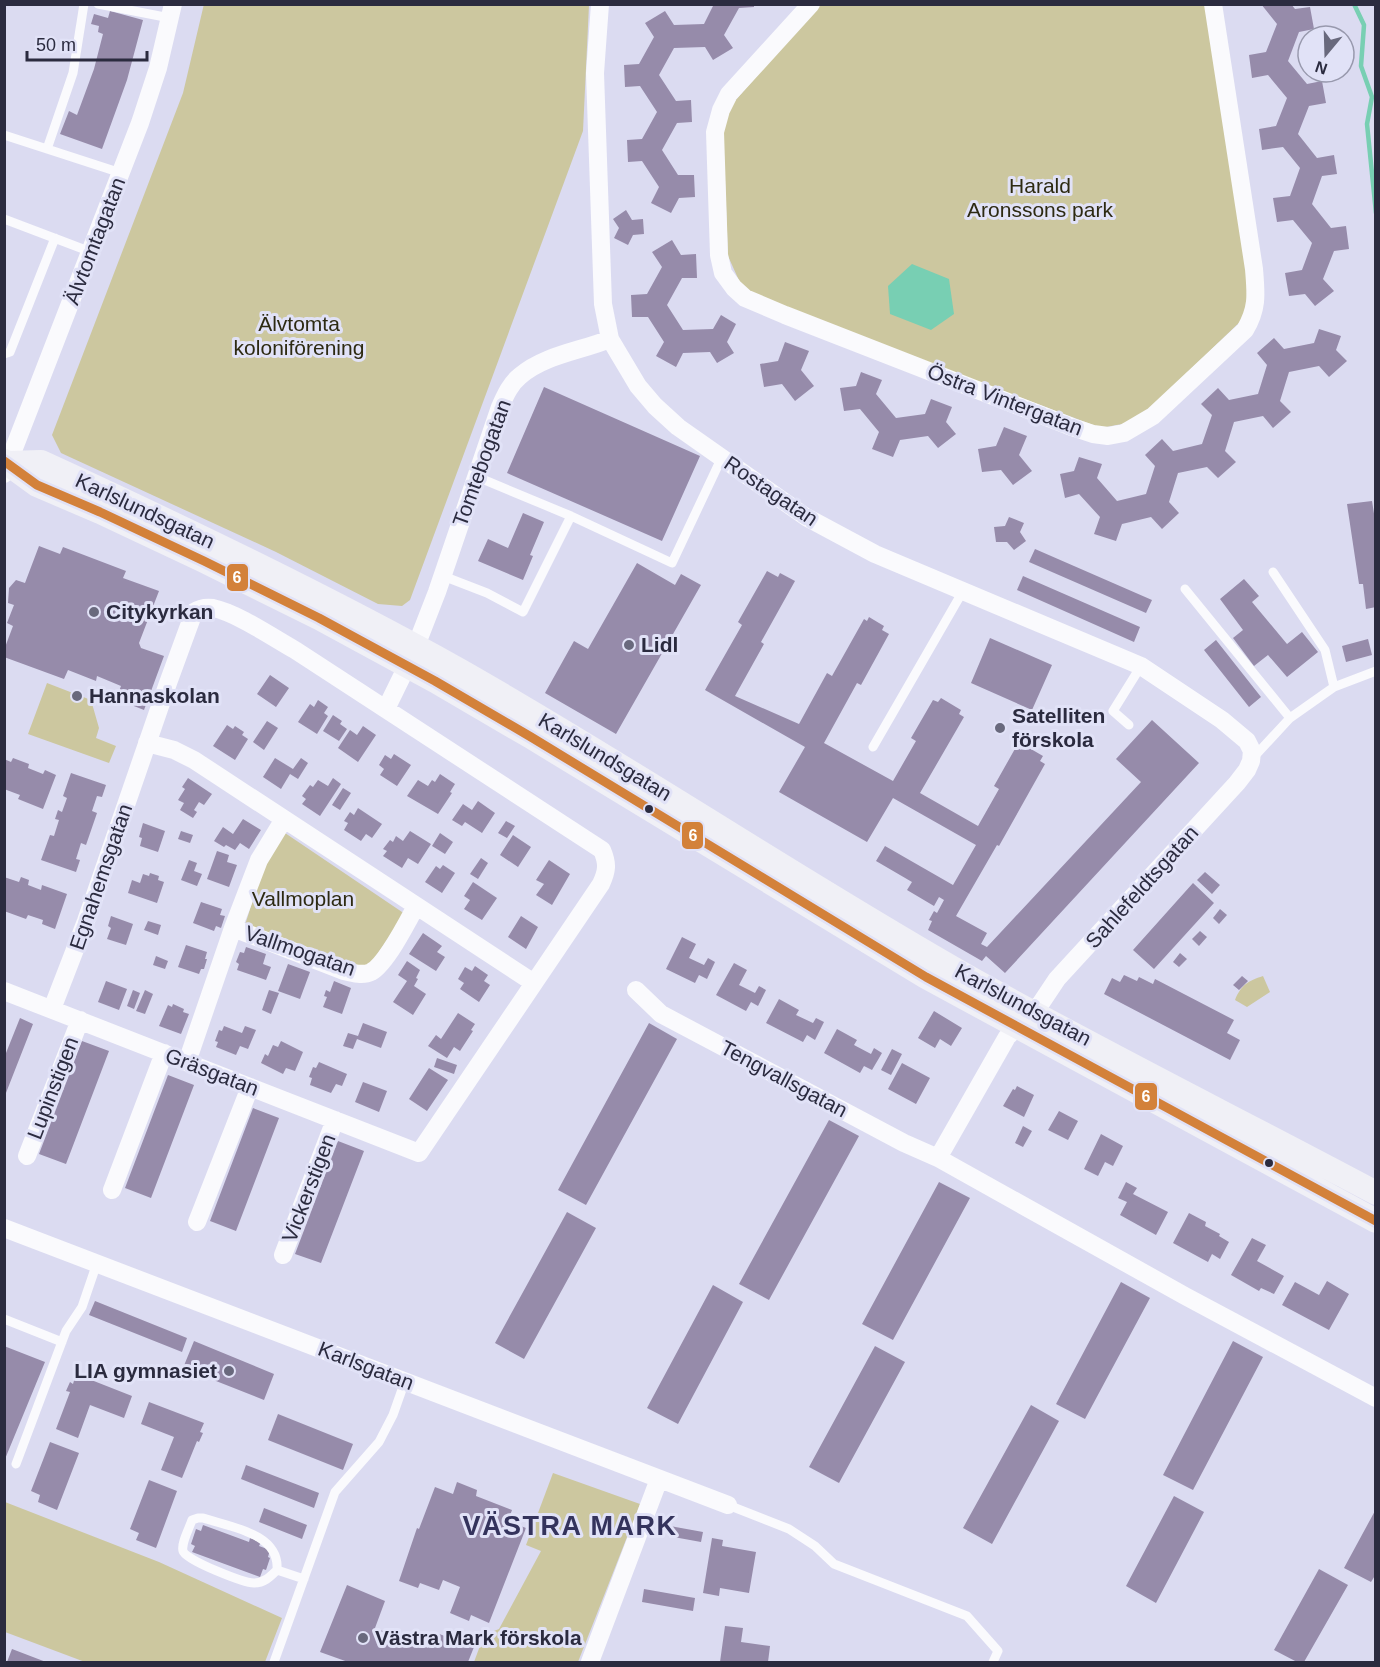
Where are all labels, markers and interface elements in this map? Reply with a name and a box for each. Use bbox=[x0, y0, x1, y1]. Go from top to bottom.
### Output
scale bar bbox=[27, 24, 147, 62]
north arrow bbox=[1296, 24, 1356, 84]
text: 50 m bbox=[36, 35, 76, 55]
text: N bbox=[1313, 58, 1330, 78]
street label: Älvtomtagatan bbox=[60, 174, 129, 308]
park label: Harald Aronssons park bbox=[967, 174, 1113, 221]
park label: Älvtomta koloniförening bbox=[234, 312, 364, 359]
street label: Östra Vintergatan bbox=[924, 359, 1086, 440]
street label: Tomtebogatan bbox=[448, 396, 515, 529]
street label: Rostagatan bbox=[720, 451, 822, 530]
street label: Karlslundsgatan bbox=[72, 468, 218, 553]
line badge: 6 bbox=[226, 563, 249, 592]
text: 6 bbox=[233, 569, 242, 586]
place label: Citykyrkan bbox=[106, 600, 213, 623]
marker: Citykyrkan bbox=[87, 605, 101, 619]
place label: Lidl bbox=[641, 633, 678, 656]
marker: Lidl bbox=[622, 638, 636, 652]
place label: Hannaskolan bbox=[89, 684, 220, 707]
marker: Hannaskolan bbox=[70, 689, 84, 703]
place label: Satelliten förskola bbox=[1012, 704, 1105, 751]
street label: Karlslundsgatan bbox=[535, 708, 676, 805]
marker: Satelliten förskola bbox=[993, 721, 1007, 735]
street label: Egnahemsgatan bbox=[65, 801, 136, 953]
unlabelled marker bbox=[643, 803, 655, 815]
line badge: 6 bbox=[681, 821, 704, 850]
street label: Sahlefeldtsgatan bbox=[1081, 821, 1203, 952]
text: 6 bbox=[689, 827, 698, 844]
park label: Vallmoplan bbox=[252, 887, 354, 910]
street label: Vallmogatan bbox=[242, 921, 358, 980]
street label: Karlslundsgatan bbox=[951, 959, 1095, 1050]
street label: Lupinstigen bbox=[23, 1034, 83, 1142]
street label: Tengvallsgatan bbox=[717, 1036, 851, 1122]
street label: Gräsgatan bbox=[162, 1043, 262, 1100]
line badge: 6 bbox=[1134, 1082, 1158, 1111]
text: 6 bbox=[1142, 1088, 1151, 1105]
street label: Vickerstigen bbox=[277, 1130, 340, 1245]
unlabelled marker bbox=[1263, 1157, 1275, 1169]
street label: Karlsgatan bbox=[315, 1337, 417, 1394]
place label: LIA gymnasiet bbox=[74, 1359, 217, 1382]
marker: LIA gymnasiet bbox=[222, 1364, 236, 1378]
district label: VÄSTRA MARK bbox=[463, 1511, 678, 1541]
place label: Västra Mark förskola bbox=[375, 1626, 582, 1649]
marker: Västra Mark förskola bbox=[356, 1631, 370, 1645]

